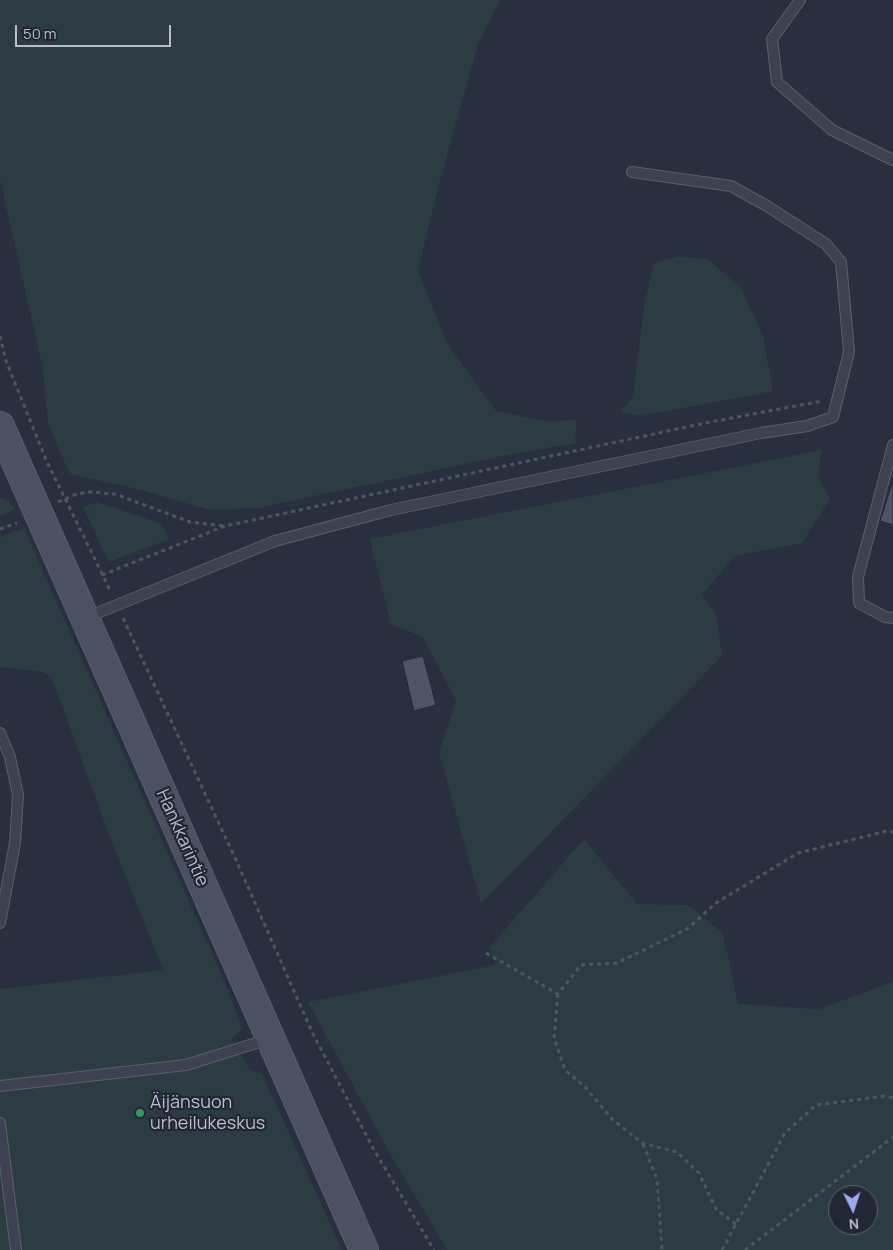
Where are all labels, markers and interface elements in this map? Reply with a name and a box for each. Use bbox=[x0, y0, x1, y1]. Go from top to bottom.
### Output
scale bar bbox=[18, 15, 174, 47]
text: 50 m bbox=[23, 23, 57, 44]
street label: Hankkarintie bbox=[151, 786, 213, 890]
place label: Äijänsuon urheilukeskus bbox=[150, 1092, 265, 1134]
marker: Äijänsuon urheilukeskus bbox=[134, 1107, 146, 1119]
north arrow bbox=[828, 1185, 878, 1235]
text: N bbox=[848, 1215, 860, 1234]

